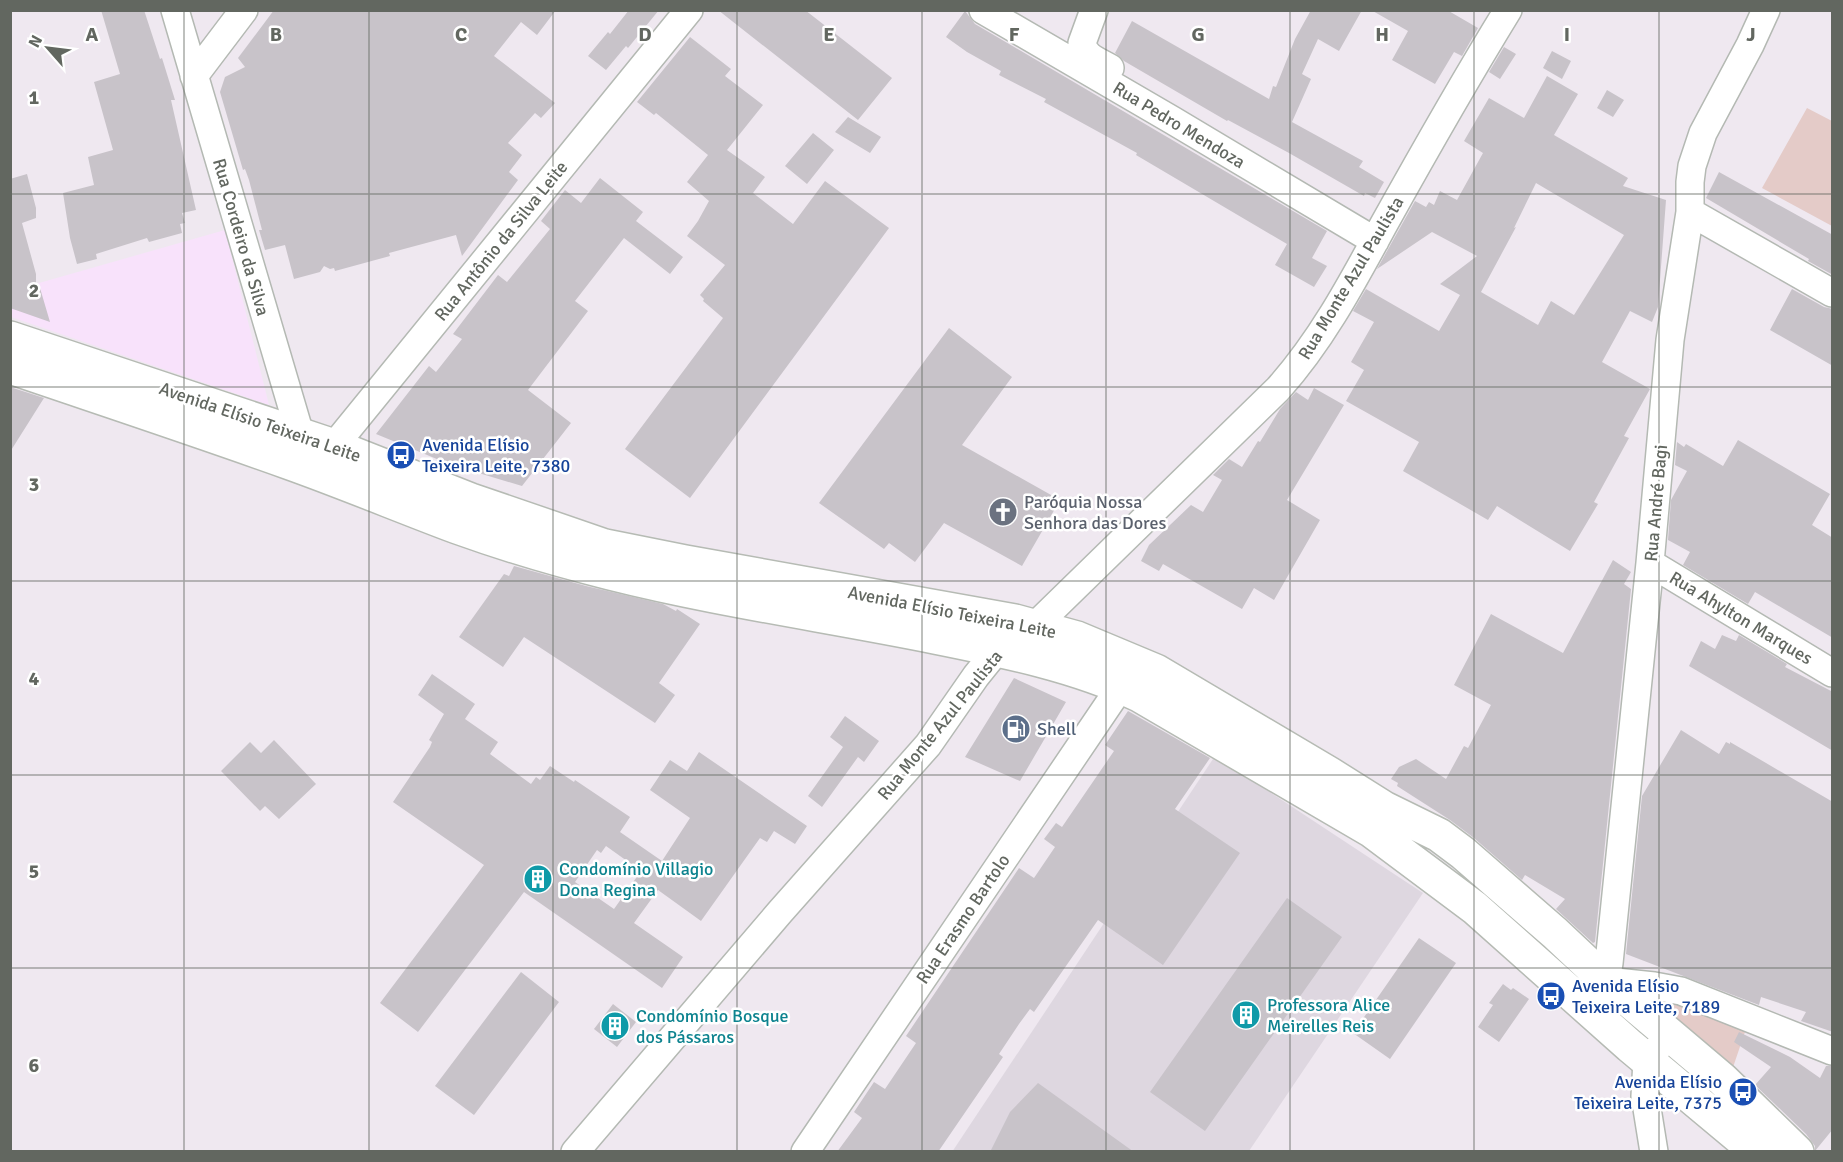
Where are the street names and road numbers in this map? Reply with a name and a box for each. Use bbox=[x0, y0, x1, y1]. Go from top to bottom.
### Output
street label: Rua Pedro Mendoza bbox=[1109, 77, 1249, 173]
street label: Rua Cordeiro da Silva bbox=[208, 156, 274, 318]
street label: Rua Antônio da Silva Leite bbox=[430, 157, 572, 325]
street label: Rua Monte Azul Paulista bbox=[1294, 192, 1408, 364]
street label: Avenida Elísio Teixeira Leite bbox=[156, 377, 364, 467]
street label: Rua André Bagi bbox=[1640, 444, 1672, 562]
street label: Rua Ahylton Marques bbox=[1666, 567, 1817, 669]
street label: Avenida Elísio Teixeira Leite bbox=[846, 581, 1058, 643]
street label: Rua Monte Azul Paulista bbox=[873, 646, 1007, 804]
street label: Rua Erasmo Bartolo bbox=[911, 850, 1015, 988]

